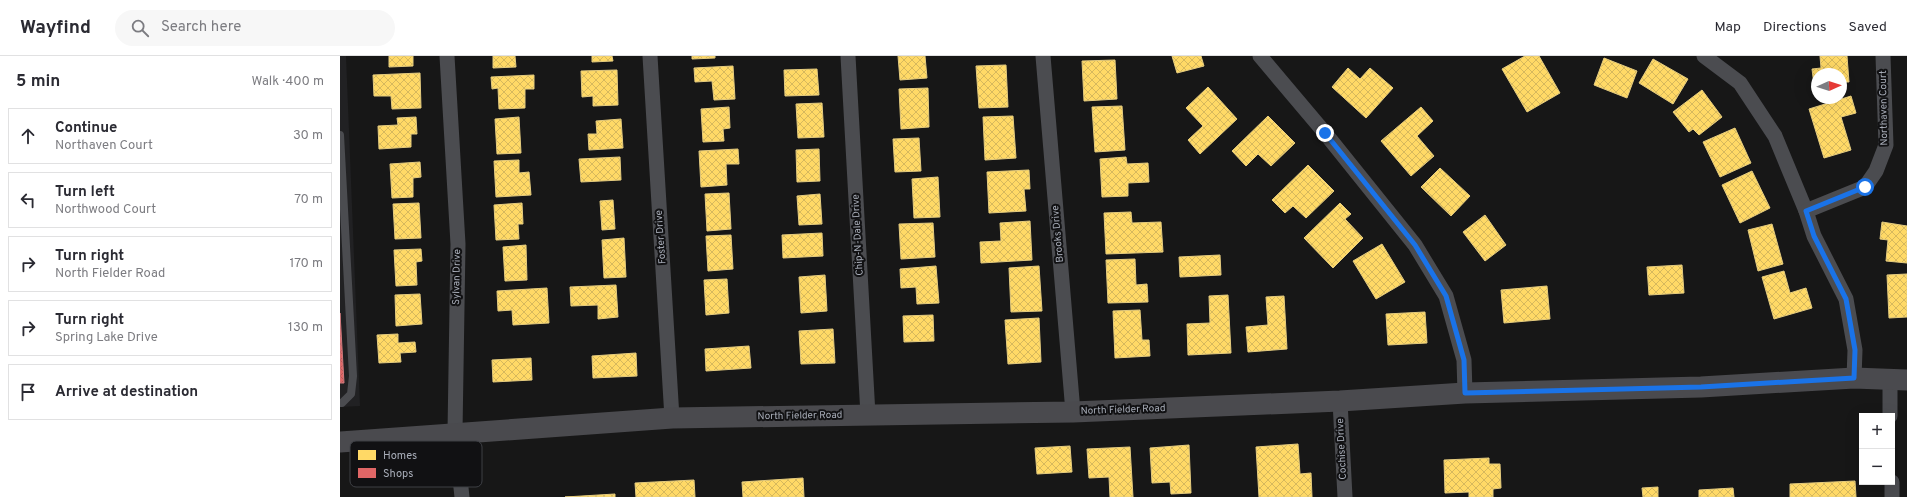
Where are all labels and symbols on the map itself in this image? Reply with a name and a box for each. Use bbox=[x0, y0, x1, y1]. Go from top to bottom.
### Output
north arrow bbox=[1811, 68, 1847, 104]
street label: Northaven Court bbox=[1877, 70, 1891, 146]
route end bbox=[1316, 124, 1334, 142]
route start bbox=[1856, 178, 1874, 196]
street label: Chip-N-Dale Drive bbox=[849, 194, 867, 276]
street label: Brooks Drive bbox=[1049, 205, 1067, 263]
street label: Foster Drive bbox=[653, 210, 669, 264]
street label: Sylvan Drive bbox=[450, 249, 464, 305]
street label: North Fielder Road bbox=[1080, 402, 1166, 418]
street label: North Fielder Road bbox=[757, 409, 843, 423]
street label: Cochise Drive bbox=[1334, 418, 1350, 480]
legend bbox=[350, 441, 482, 487]
text: Homes bbox=[383, 449, 417, 463]
text: Shops bbox=[383, 467, 413, 481]

